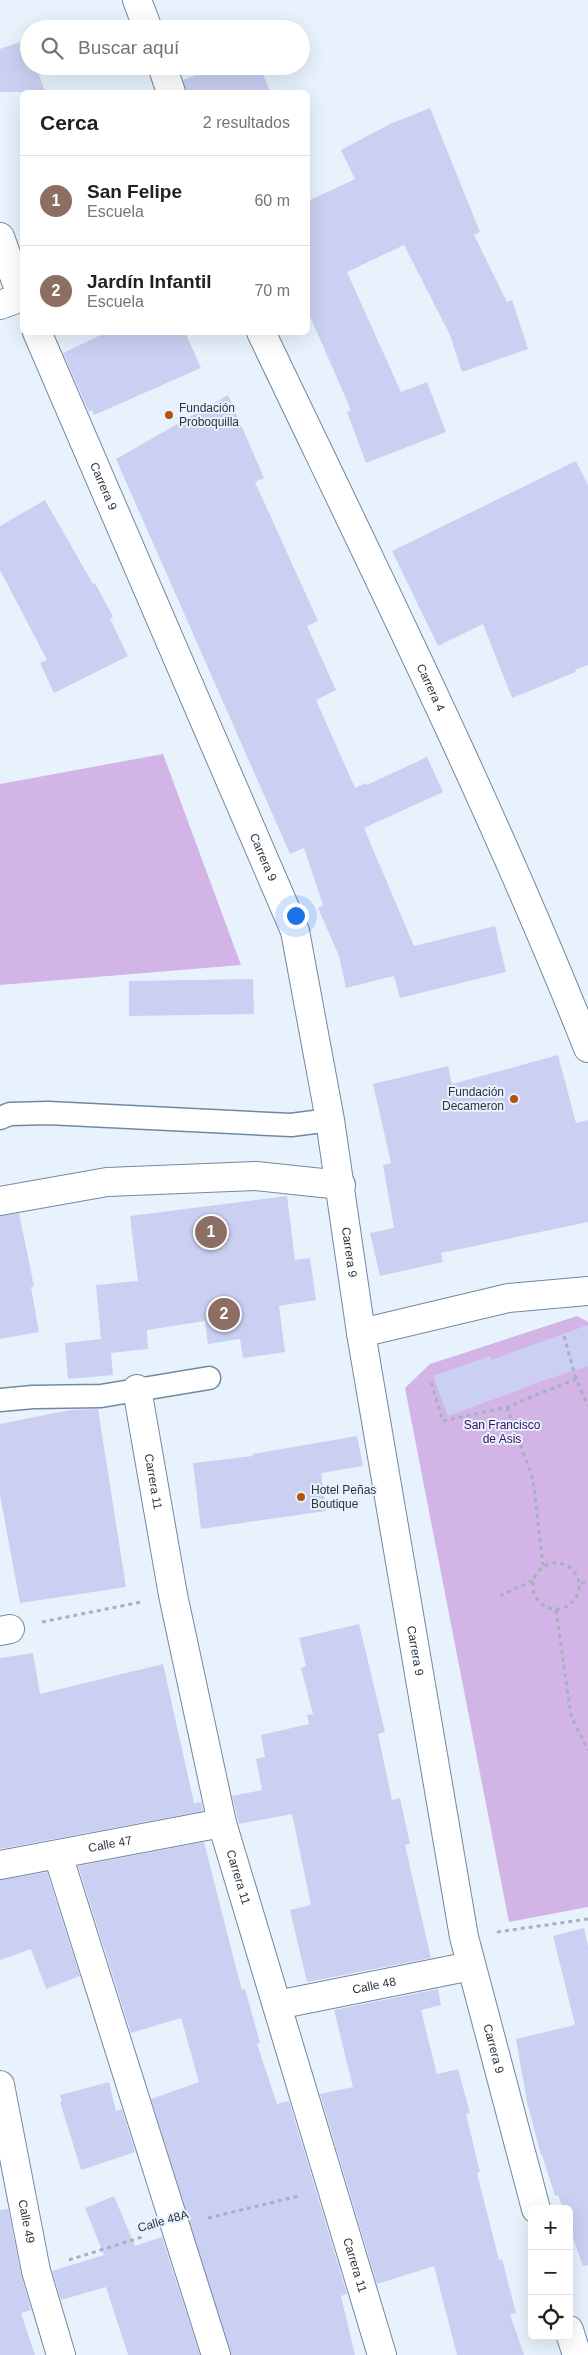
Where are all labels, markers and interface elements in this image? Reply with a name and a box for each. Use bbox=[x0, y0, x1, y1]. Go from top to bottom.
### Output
search box bbox=[20, 20, 310, 75]
icon: search bbox=[38, 34, 66, 62]
text: Buscar aquí bbox=[78, 37, 179, 58]
text: Cerca bbox=[40, 111, 98, 134]
text: 2 resultados bbox=[203, 114, 290, 131]
text: San Felipe bbox=[87, 181, 182, 202]
text: 1 bbox=[52, 192, 60, 209]
text: 60 m bbox=[254, 192, 290, 209]
text: Escuela bbox=[87, 203, 144, 220]
text: Jardín Infantil bbox=[87, 271, 212, 292]
text: 2 bbox=[52, 282, 60, 299]
text: 70 m bbox=[254, 282, 290, 299]
text: Escuela bbox=[87, 293, 144, 310]
place label: Fundación Proboquilla bbox=[179, 401, 239, 429]
marker: Fundación Proboquilla bbox=[163, 409, 175, 421]
street label: Carrera 9 bbox=[87, 460, 120, 513]
street label: Carrera 4 bbox=[414, 662, 448, 714]
street label: Carrera 9 bbox=[247, 831, 280, 884]
your location bbox=[283, 903, 309, 929]
place label: Fundación Decameron bbox=[442, 1085, 504, 1113]
marker: Fundación Decameron bbox=[508, 1093, 520, 1105]
pin: 1 bbox=[195, 1213, 227, 1251]
street label: Carrera 9 bbox=[339, 1226, 360, 1279]
pin: 2 bbox=[208, 1295, 240, 1333]
park label: San Francisco de Asis bbox=[464, 1418, 541, 1446]
street label: Carrera 11 bbox=[141, 1453, 165, 1511]
place label: Hotel Peñas Boutique bbox=[311, 1483, 376, 1511]
marker: Hotel Peñas Boutique bbox=[295, 1491, 307, 1503]
street label: Carrera 9 bbox=[404, 1625, 426, 1677]
street label: Calle 47 bbox=[87, 1833, 133, 1855]
street label: Carrera 11 bbox=[223, 1848, 253, 1907]
street label: Calle 48 bbox=[351, 1974, 397, 1997]
street label: Carrera 9 bbox=[480, 2022, 507, 2075]
street label: Calle 49 bbox=[15, 2198, 38, 2245]
map controls bbox=[528, 2205, 573, 2340]
button: + bbox=[528, 2205, 573, 2250]
street label: Calle 48A bbox=[136, 2207, 190, 2235]
street label: Carrera 11 bbox=[340, 2236, 370, 2295]
button: − bbox=[528, 2250, 573, 2295]
button: locate bbox=[528, 2295, 573, 2340]

